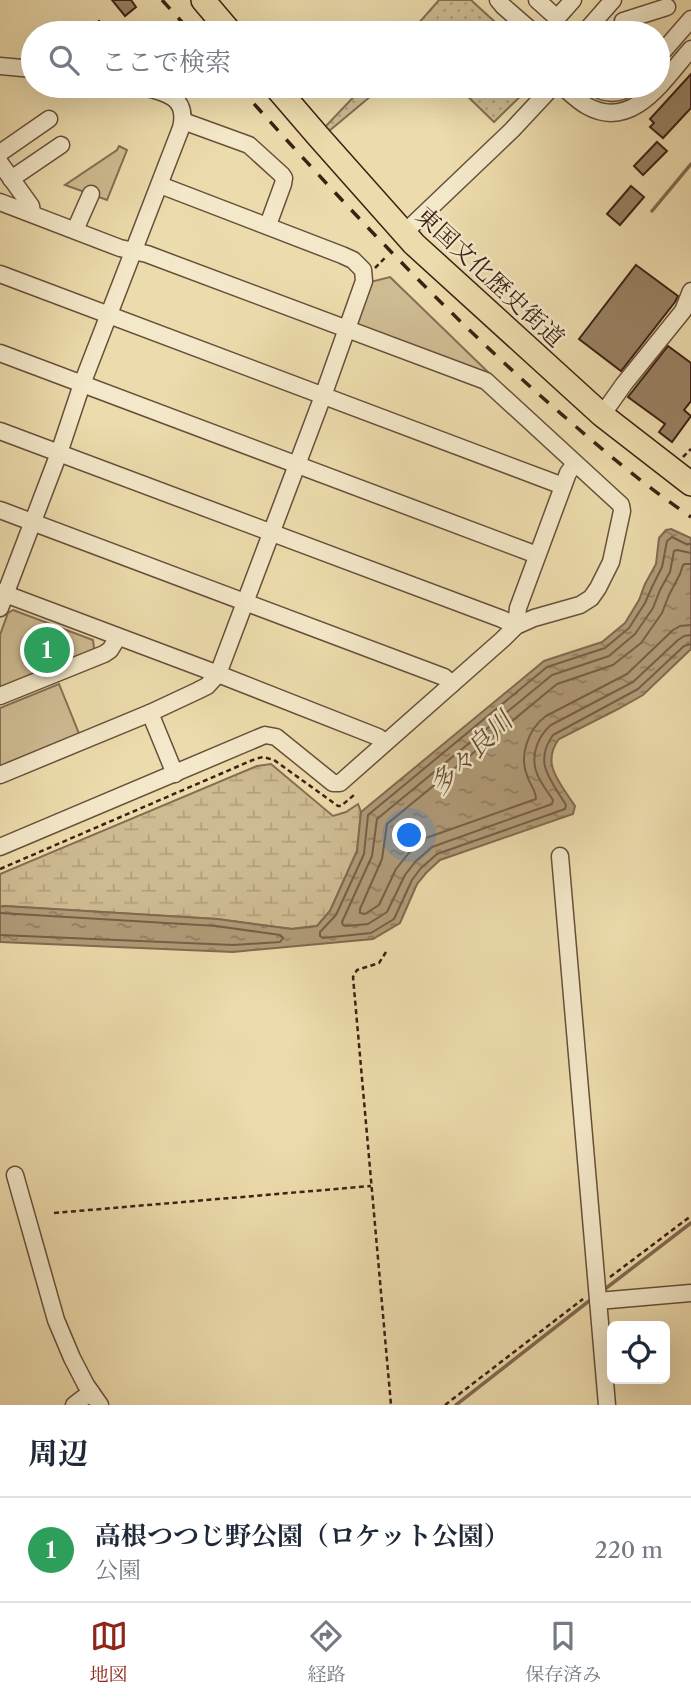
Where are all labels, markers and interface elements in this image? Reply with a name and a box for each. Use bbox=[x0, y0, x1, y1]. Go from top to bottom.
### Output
search box bbox=[21, 21, 670, 98]
icon: search bbox=[45, 41, 83, 79]
text: ここで検索 bbox=[101, 46, 231, 78]
street label: 東国文化歴史街道 bbox=[410, 201, 570, 353]
pin: 1 bbox=[24, 624, 70, 676]
water label: 多々良川 bbox=[423, 703, 521, 801]
your location bbox=[392, 818, 426, 852]
map controls bbox=[607, 1321, 670, 1384]
button: locate bbox=[607, 1321, 670, 1384]
text: 周辺 bbox=[28, 1435, 88, 1472]
text: 高根つつじ野公園（ロケット公園） bbox=[95, 1520, 510, 1552]
text: 1 bbox=[46, 1536, 56, 1564]
text: 220 m bbox=[594, 1536, 663, 1564]
text: 公園 bbox=[95, 1556, 141, 1584]
tab: 地図 bbox=[90, 1617, 128, 1686]
tab: 経路 bbox=[307, 1617, 345, 1686]
tab: 保存済み bbox=[525, 1617, 601, 1686]

